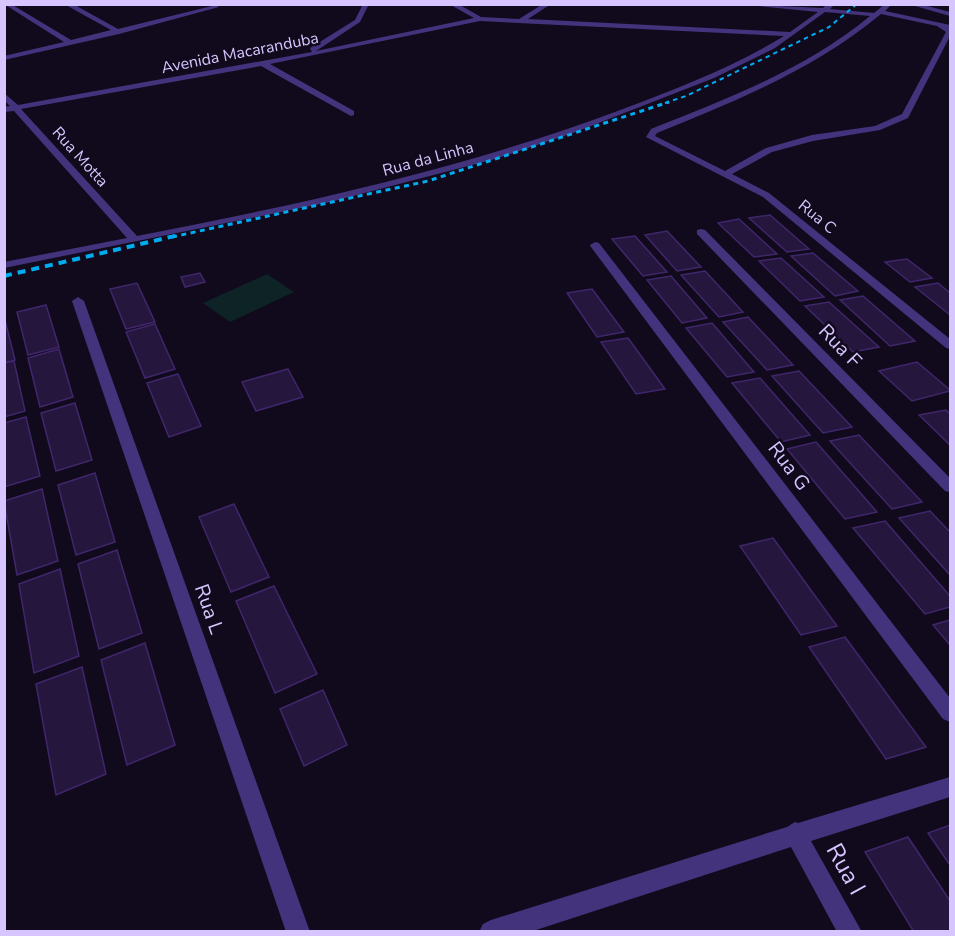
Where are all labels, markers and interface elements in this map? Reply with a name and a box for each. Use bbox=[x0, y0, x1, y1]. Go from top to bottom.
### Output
street label: Avenida Macaranduba bbox=[159, 27, 321, 79]
street label: Rua Motta bbox=[47, 122, 113, 192]
street label: Rua da Linha bbox=[380, 136, 476, 182]
street label: Rua C bbox=[793, 195, 841, 239]
street label: Rua F bbox=[812, 318, 868, 374]
street label: Rua G bbox=[762, 436, 816, 496]
street label: Rua L bbox=[188, 580, 230, 638]
street label: Rua I bbox=[819, 837, 873, 901]

